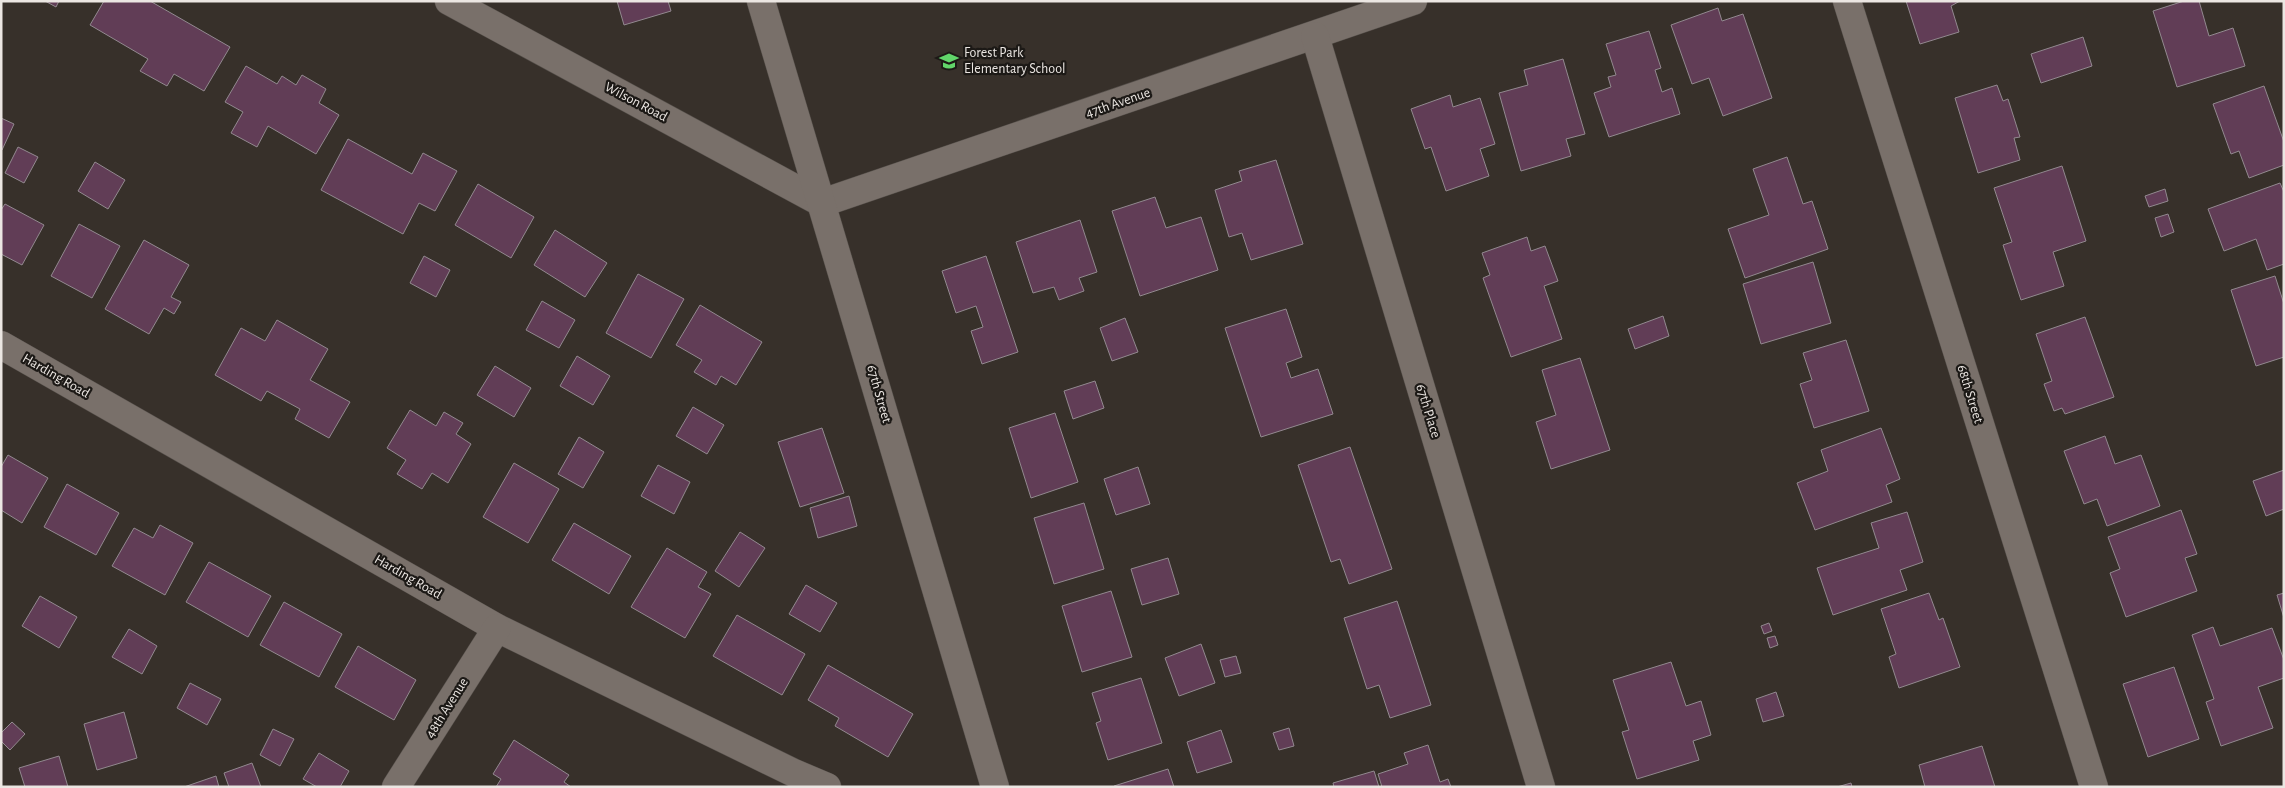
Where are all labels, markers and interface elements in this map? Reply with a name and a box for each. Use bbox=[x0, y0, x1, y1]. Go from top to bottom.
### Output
place label: Forest Park Elementary School bbox=[964, 46, 1066, 76]
school or university icon: Forest Park Elementary School bbox=[938, 50, 960, 72]
street label: Wilson Road bbox=[602, 80, 670, 124]
street label: 47th Avenue bbox=[1084, 85, 1152, 121]
street label: Harding Road bbox=[20, 351, 92, 401]
street label: 68th Street bbox=[1955, 363, 1986, 425]
street label: 67th Street bbox=[864, 364, 894, 425]
street label: 67th Place bbox=[1413, 382, 1443, 440]
street label: Harding Road bbox=[372, 552, 444, 602]
street label: 48th Avenue bbox=[423, 675, 471, 741]

